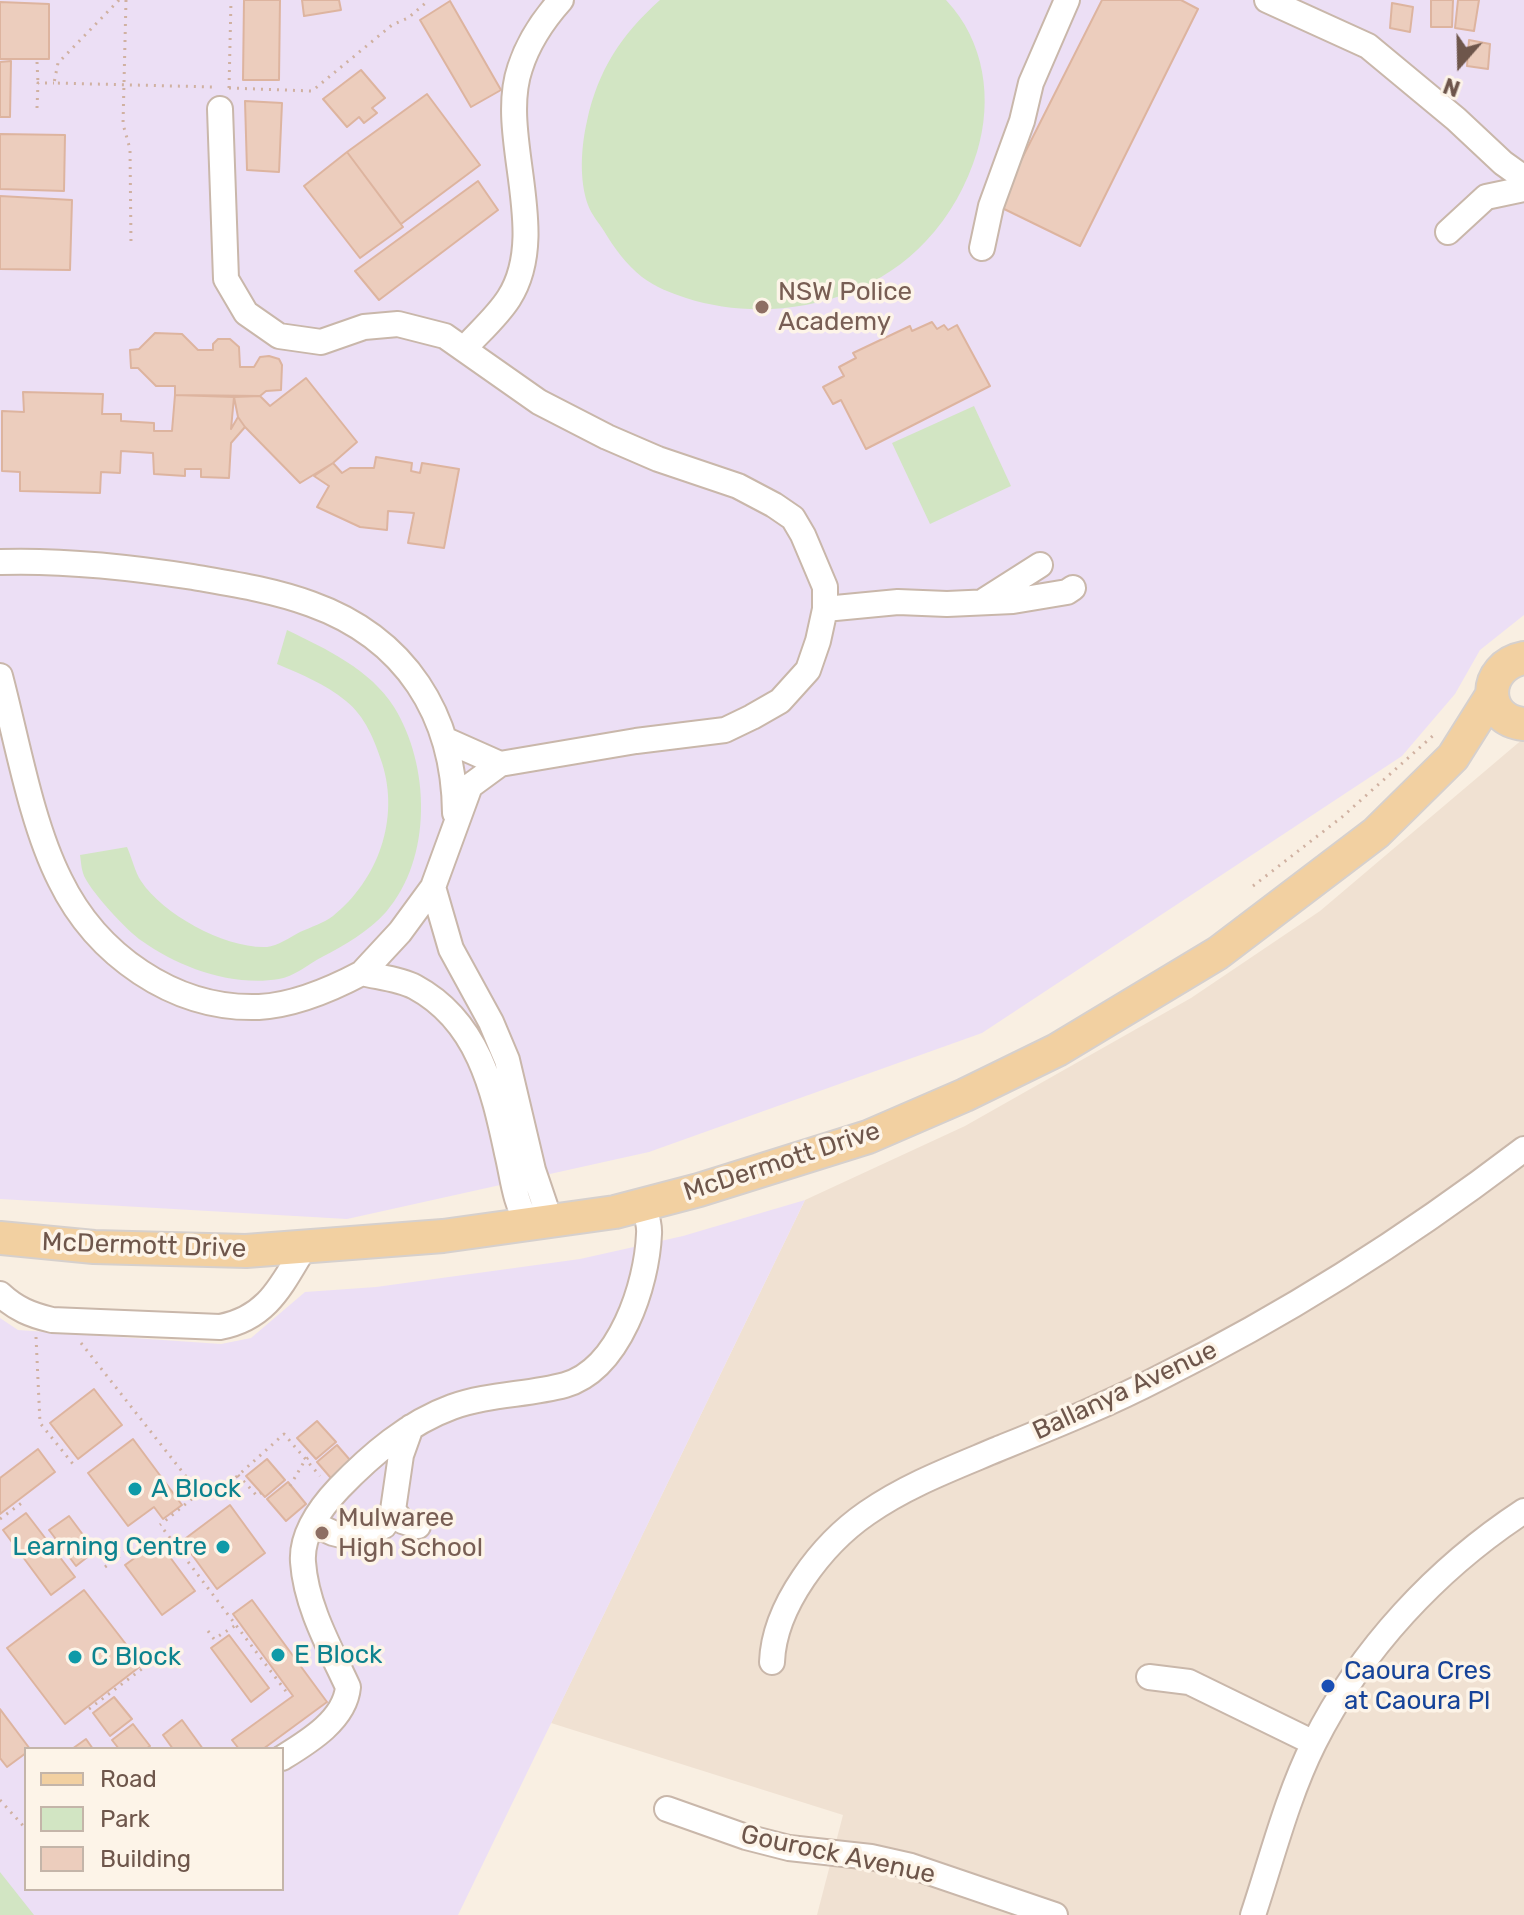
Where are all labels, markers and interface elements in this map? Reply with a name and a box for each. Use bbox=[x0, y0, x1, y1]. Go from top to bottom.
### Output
north arrow bbox=[1420, 24, 1500, 104]
text: N bbox=[1440, 72, 1464, 102]
place label: NSW Police Academy bbox=[778, 276, 912, 338]
marker: NSW Police Academy bbox=[753, 298, 771, 316]
street label: McDermott Drive bbox=[680, 1116, 884, 1208]
street label: McDermott Drive bbox=[41, 1227, 247, 1265]
street label: Ballanya Avenue bbox=[1028, 1335, 1222, 1447]
place label: A Block bbox=[151, 1473, 241, 1505]
marker: A Block bbox=[126, 1480, 144, 1498]
place label: Mulwaree High School bbox=[338, 1502, 483, 1564]
marker: Mulwaree High School bbox=[313, 1524, 331, 1542]
place label: Learning Centre bbox=[12, 1531, 207, 1563]
marker: Learning Centre bbox=[214, 1538, 232, 1556]
place label: E Block bbox=[294, 1639, 383, 1671]
place label: C Block bbox=[91, 1641, 181, 1673]
marker: E Block bbox=[269, 1646, 287, 1664]
marker: C Block bbox=[66, 1648, 84, 1666]
place label: Caoura Cres at Caoura Pl bbox=[1344, 1655, 1491, 1716]
marker: Caoura Cres at Caoura Pl bbox=[1319, 1677, 1337, 1695]
legend bbox=[24, 1747, 284, 1891]
text: Road bbox=[100, 1765, 157, 1793]
text: Park bbox=[100, 1805, 150, 1833]
street label: Gourock Avenue bbox=[738, 1819, 938, 1891]
text: Building bbox=[100, 1845, 191, 1873]

